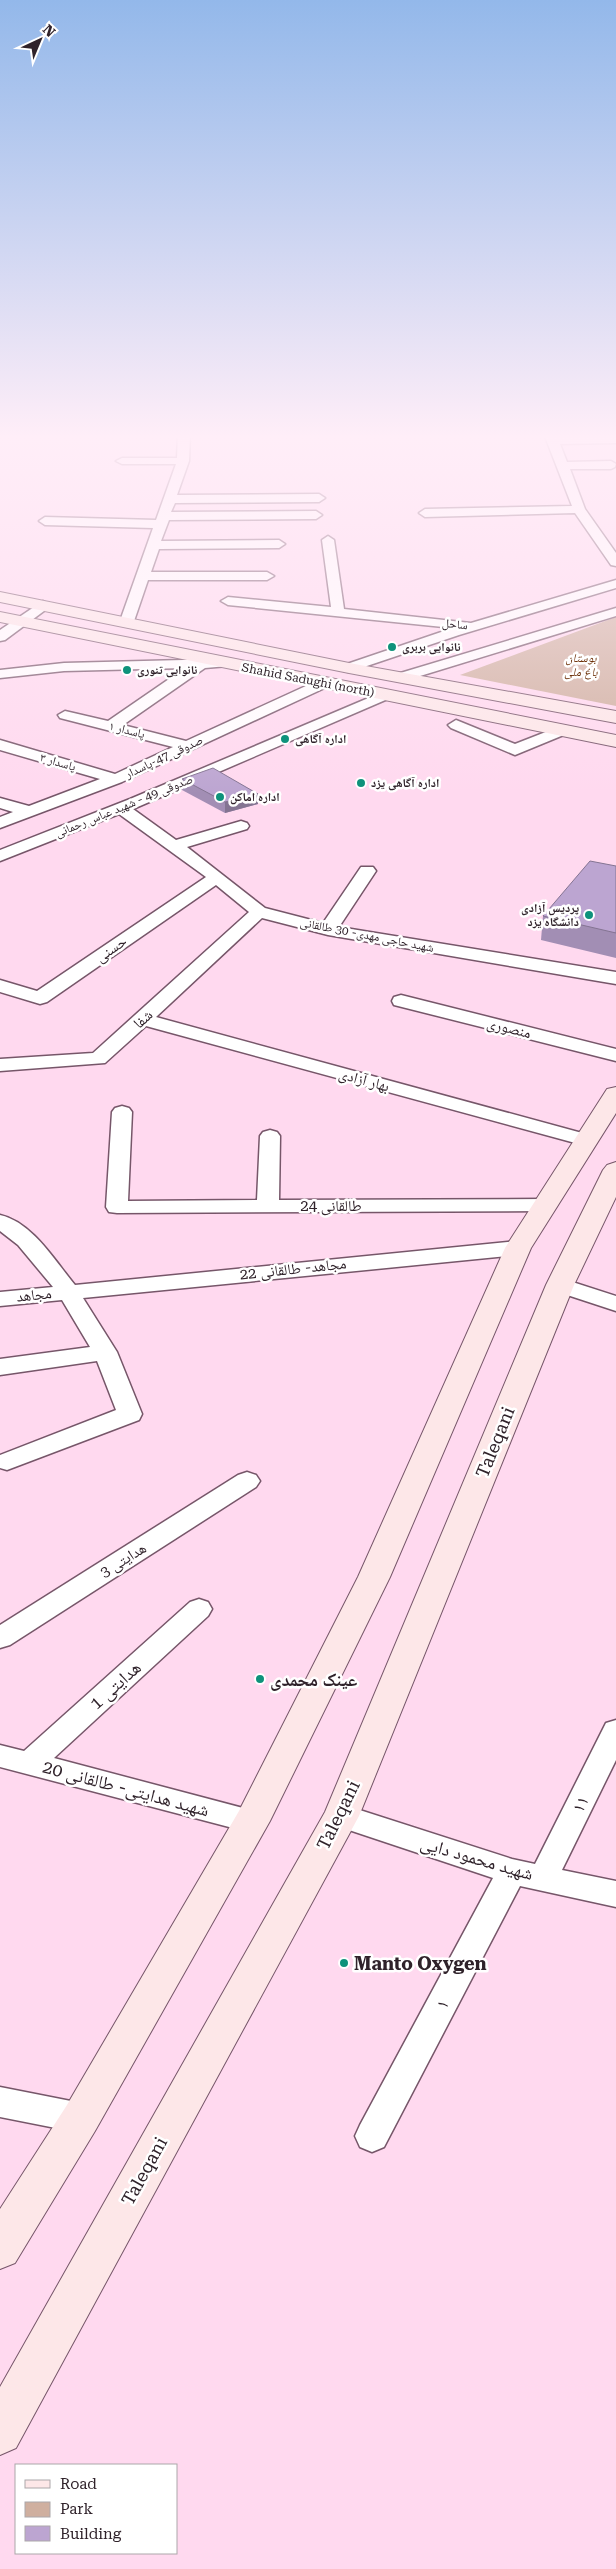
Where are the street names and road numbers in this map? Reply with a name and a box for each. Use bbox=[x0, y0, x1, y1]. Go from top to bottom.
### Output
street label: ساحل bbox=[442, 616, 469, 632]
street label: Shahid Sadughi (north) bbox=[241, 660, 376, 700]
street label: پاسدار ۱ bbox=[107, 719, 147, 741]
street label: صدوقی 47-پاسدار bbox=[122, 733, 205, 782]
street label: پاسدار ۳ bbox=[38, 750, 78, 774]
street label: صدوقی 49 - شهید عباس رحمانی bbox=[53, 772, 195, 840]
street label: شهید حاجی مهدی- 30 طالقانی bbox=[299, 915, 435, 955]
street label: حسنی bbox=[92, 932, 131, 967]
street label: شفا bbox=[130, 1006, 156, 1032]
street label: منصوری bbox=[485, 1014, 533, 1043]
street label: بهار آزادی bbox=[336, 1065, 391, 1096]
street label: طالقانی 24 bbox=[300, 1197, 362, 1216]
street label: مجاهد- طالقانی 22 bbox=[239, 1254, 348, 1285]
street label: مجاهد bbox=[15, 1284, 53, 1306]
street label: Taleqani bbox=[471, 1403, 519, 1480]
street label: هدایتی 3 bbox=[96, 1539, 150, 1582]
street label: هدایتی 1 bbox=[85, 1657, 146, 1714]
street label: شهید هدایتی- طالقانی 20 bbox=[40, 1756, 212, 1821]
street label: Taleqani bbox=[312, 1777, 364, 1853]
street label: ۱۱ bbox=[567, 1792, 593, 1816]
street label: شهید محمود دایی bbox=[418, 1832, 536, 1885]
street label: ۱ bbox=[431, 1995, 453, 2013]
street label: Taleqani bbox=[117, 2133, 171, 2209]

